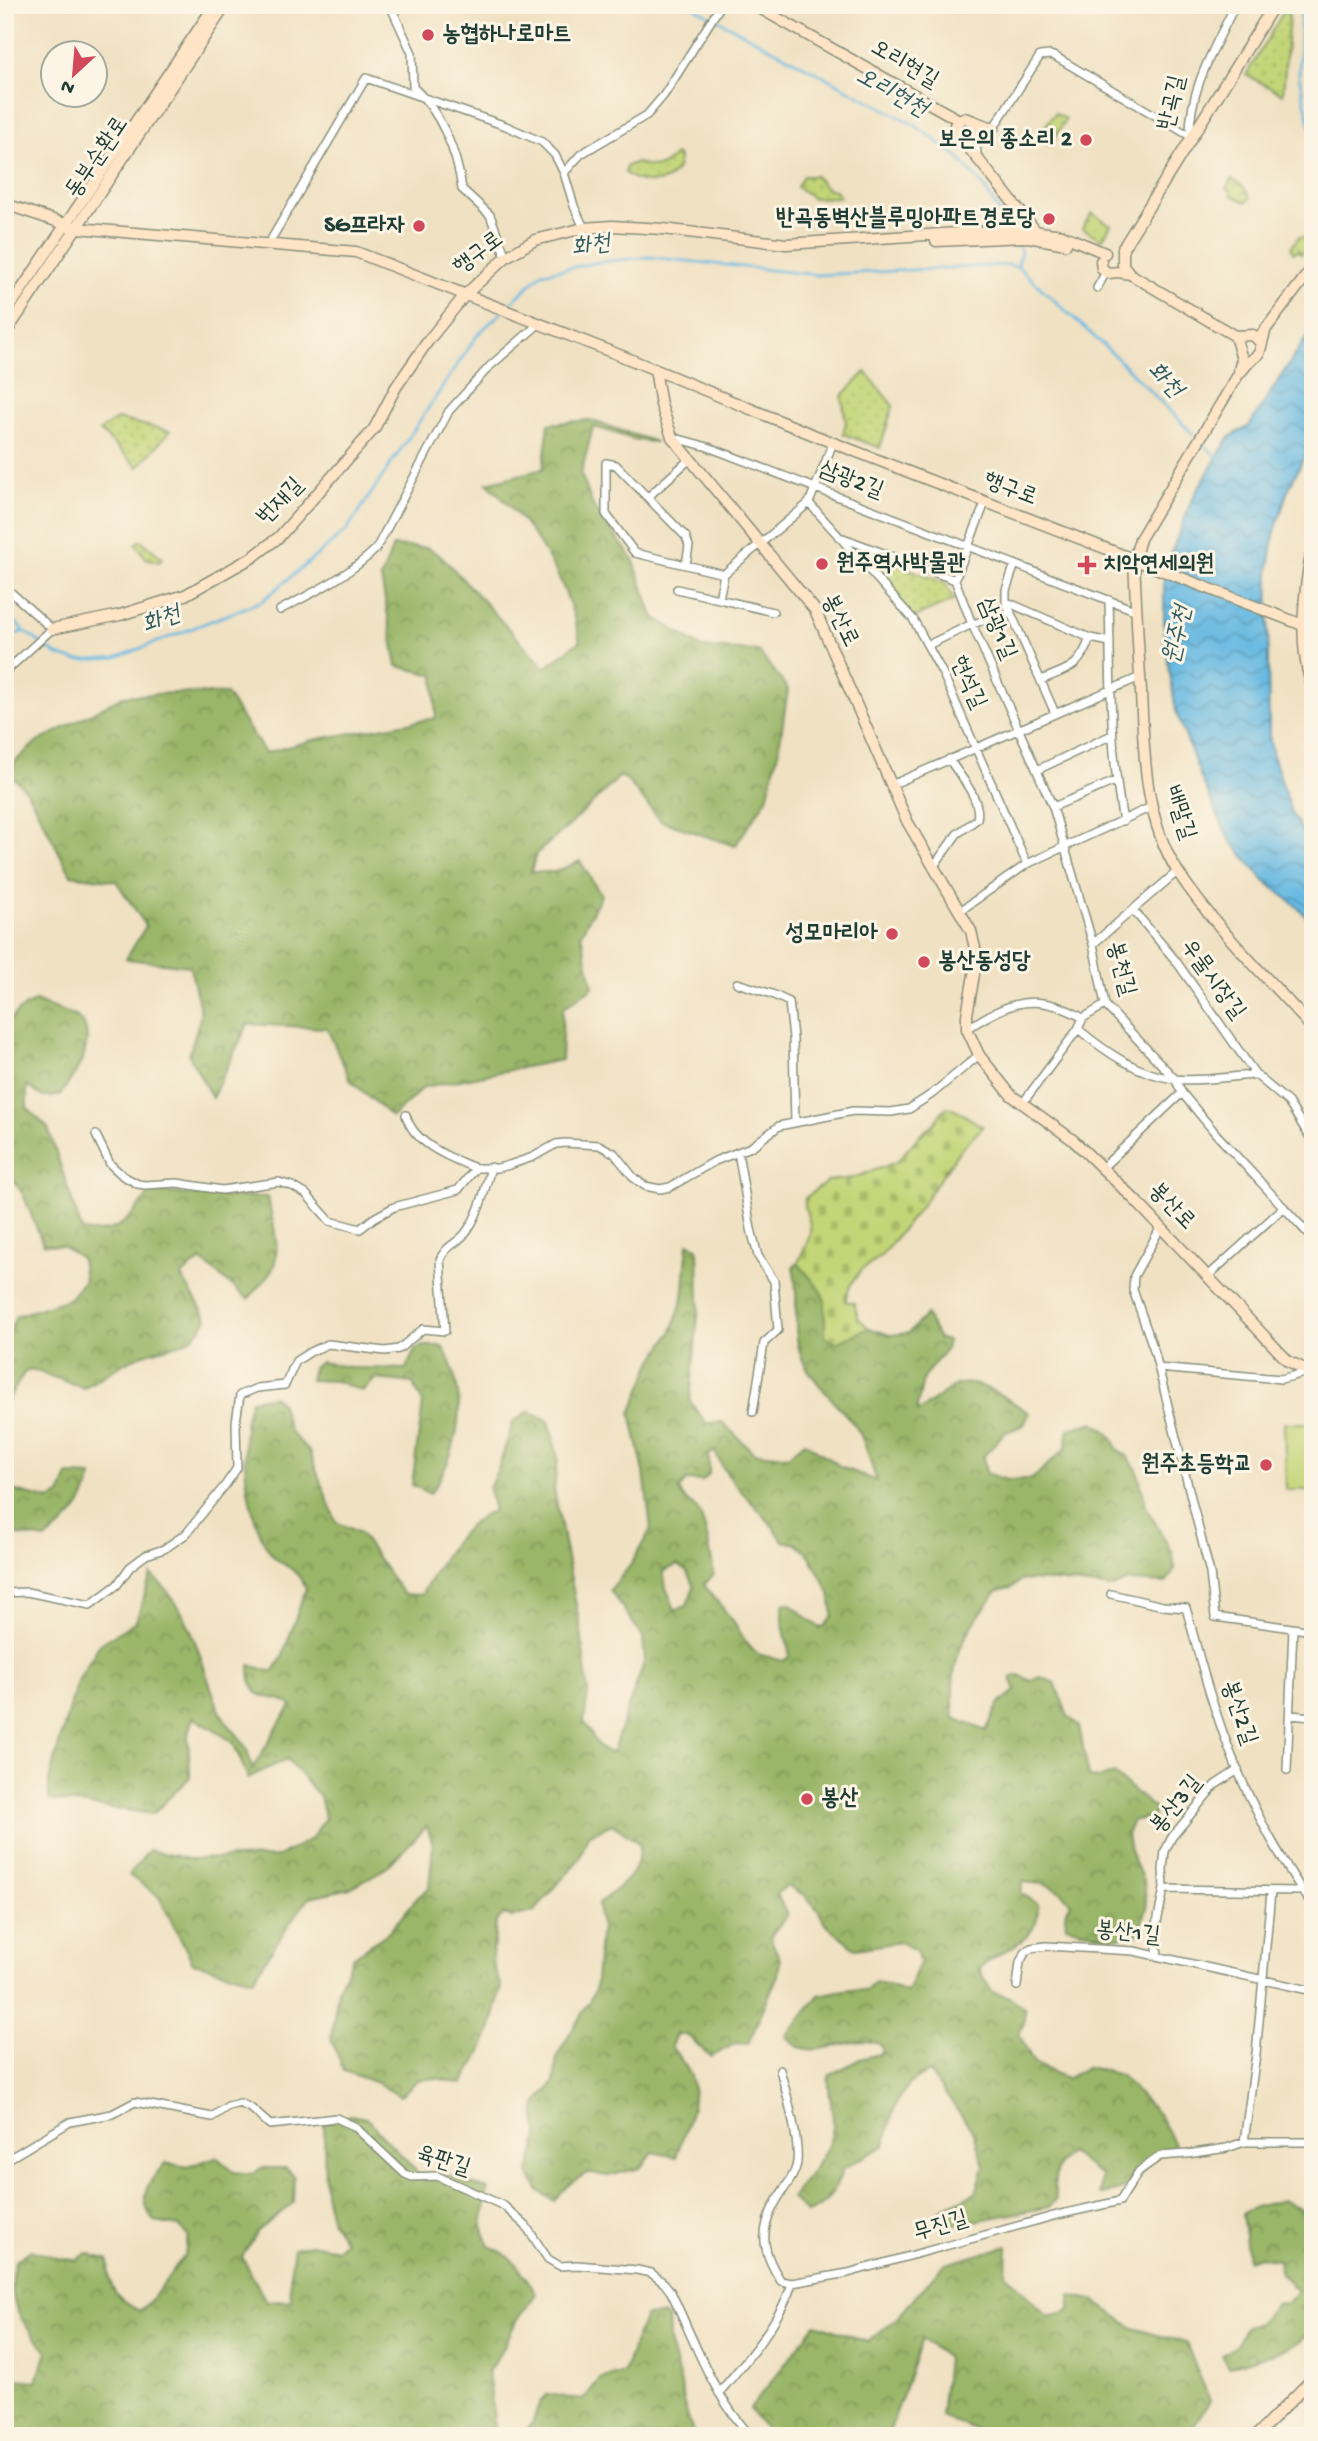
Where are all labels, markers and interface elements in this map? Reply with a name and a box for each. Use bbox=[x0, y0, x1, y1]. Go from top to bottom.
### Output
place label: 농협하나로마트 bbox=[442, 22, 572, 49]
marker: 농협하나로마트 bbox=[420, 27, 436, 43]
street label: 오리현길 bbox=[865, 35, 943, 95]
north arrow bbox=[38, 38, 108, 108]
water label: 오리현천 bbox=[850, 63, 934, 127]
text: N bbox=[57, 73, 79, 99]
street label: 반곡길 bbox=[1154, 73, 1192, 133]
street label: 동부순환로 bbox=[61, 112, 135, 204]
place label: 보은의 종소리 2 bbox=[939, 127, 1073, 154]
marker: 보은의 종소리 2 bbox=[1078, 132, 1094, 148]
place label: 반곡동벽산블루밍아파트경로당 bbox=[776, 205, 1035, 233]
marker: 반곡동벽산블루밍아파트경로당 bbox=[1041, 211, 1057, 227]
place label: SG프라자 bbox=[324, 213, 405, 240]
marker: SG프라자 bbox=[411, 218, 427, 234]
street label: 행구로 bbox=[449, 227, 509, 281]
water label: 화천 bbox=[570, 229, 615, 264]
water label: 화천 bbox=[1140, 357, 1190, 407]
street label: 삼광2길 bbox=[815, 456, 887, 506]
street label: 행구로 bbox=[979, 467, 1041, 513]
street label: 번재길 bbox=[252, 473, 310, 531]
place label: 원주역사박물관 bbox=[836, 551, 966, 578]
place label: 치악연세의원 bbox=[1103, 552, 1214, 579]
marker: 치악연세의원 bbox=[1077, 555, 1097, 575]
marker: 원주역사박물관 bbox=[814, 556, 830, 572]
street label: 봉산로 bbox=[815, 590, 863, 652]
street label: 삼광1길 bbox=[971, 594, 1021, 664]
water label: 화천 bbox=[139, 600, 188, 641]
water label: 원주천 bbox=[1158, 601, 1200, 666]
street label: 현석길 bbox=[943, 652, 991, 714]
street label: 배말길 bbox=[1158, 782, 1200, 844]
place label: 성모마리아 bbox=[785, 921, 878, 948]
marker: 성모마리아 bbox=[884, 926, 900, 942]
street label: 우물시장길 bbox=[1174, 935, 1250, 1025]
street label: 봉천길 bbox=[1100, 939, 1140, 999]
place label: 봉산동성당 bbox=[938, 949, 1031, 976]
marker: 봉산동성당 bbox=[916, 954, 932, 970]
street label: 봉산로 bbox=[1142, 1178, 1200, 1236]
place label: 원주초등학교 bbox=[1141, 1452, 1252, 1479]
marker: 원주초등학교 bbox=[1258, 1457, 1274, 1473]
street label: 봉산2길 bbox=[1214, 1677, 1262, 1749]
street label: 봉산3길 bbox=[1145, 1770, 1209, 1840]
place label: 봉산 bbox=[821, 1786, 859, 1813]
marker: 봉산 bbox=[799, 1791, 815, 1807]
street label: 봉산1길 bbox=[1094, 1917, 1162, 1951]
street label: 육판길 bbox=[413, 2141, 473, 2183]
street label: 무진길 bbox=[911, 2206, 971, 2248]

